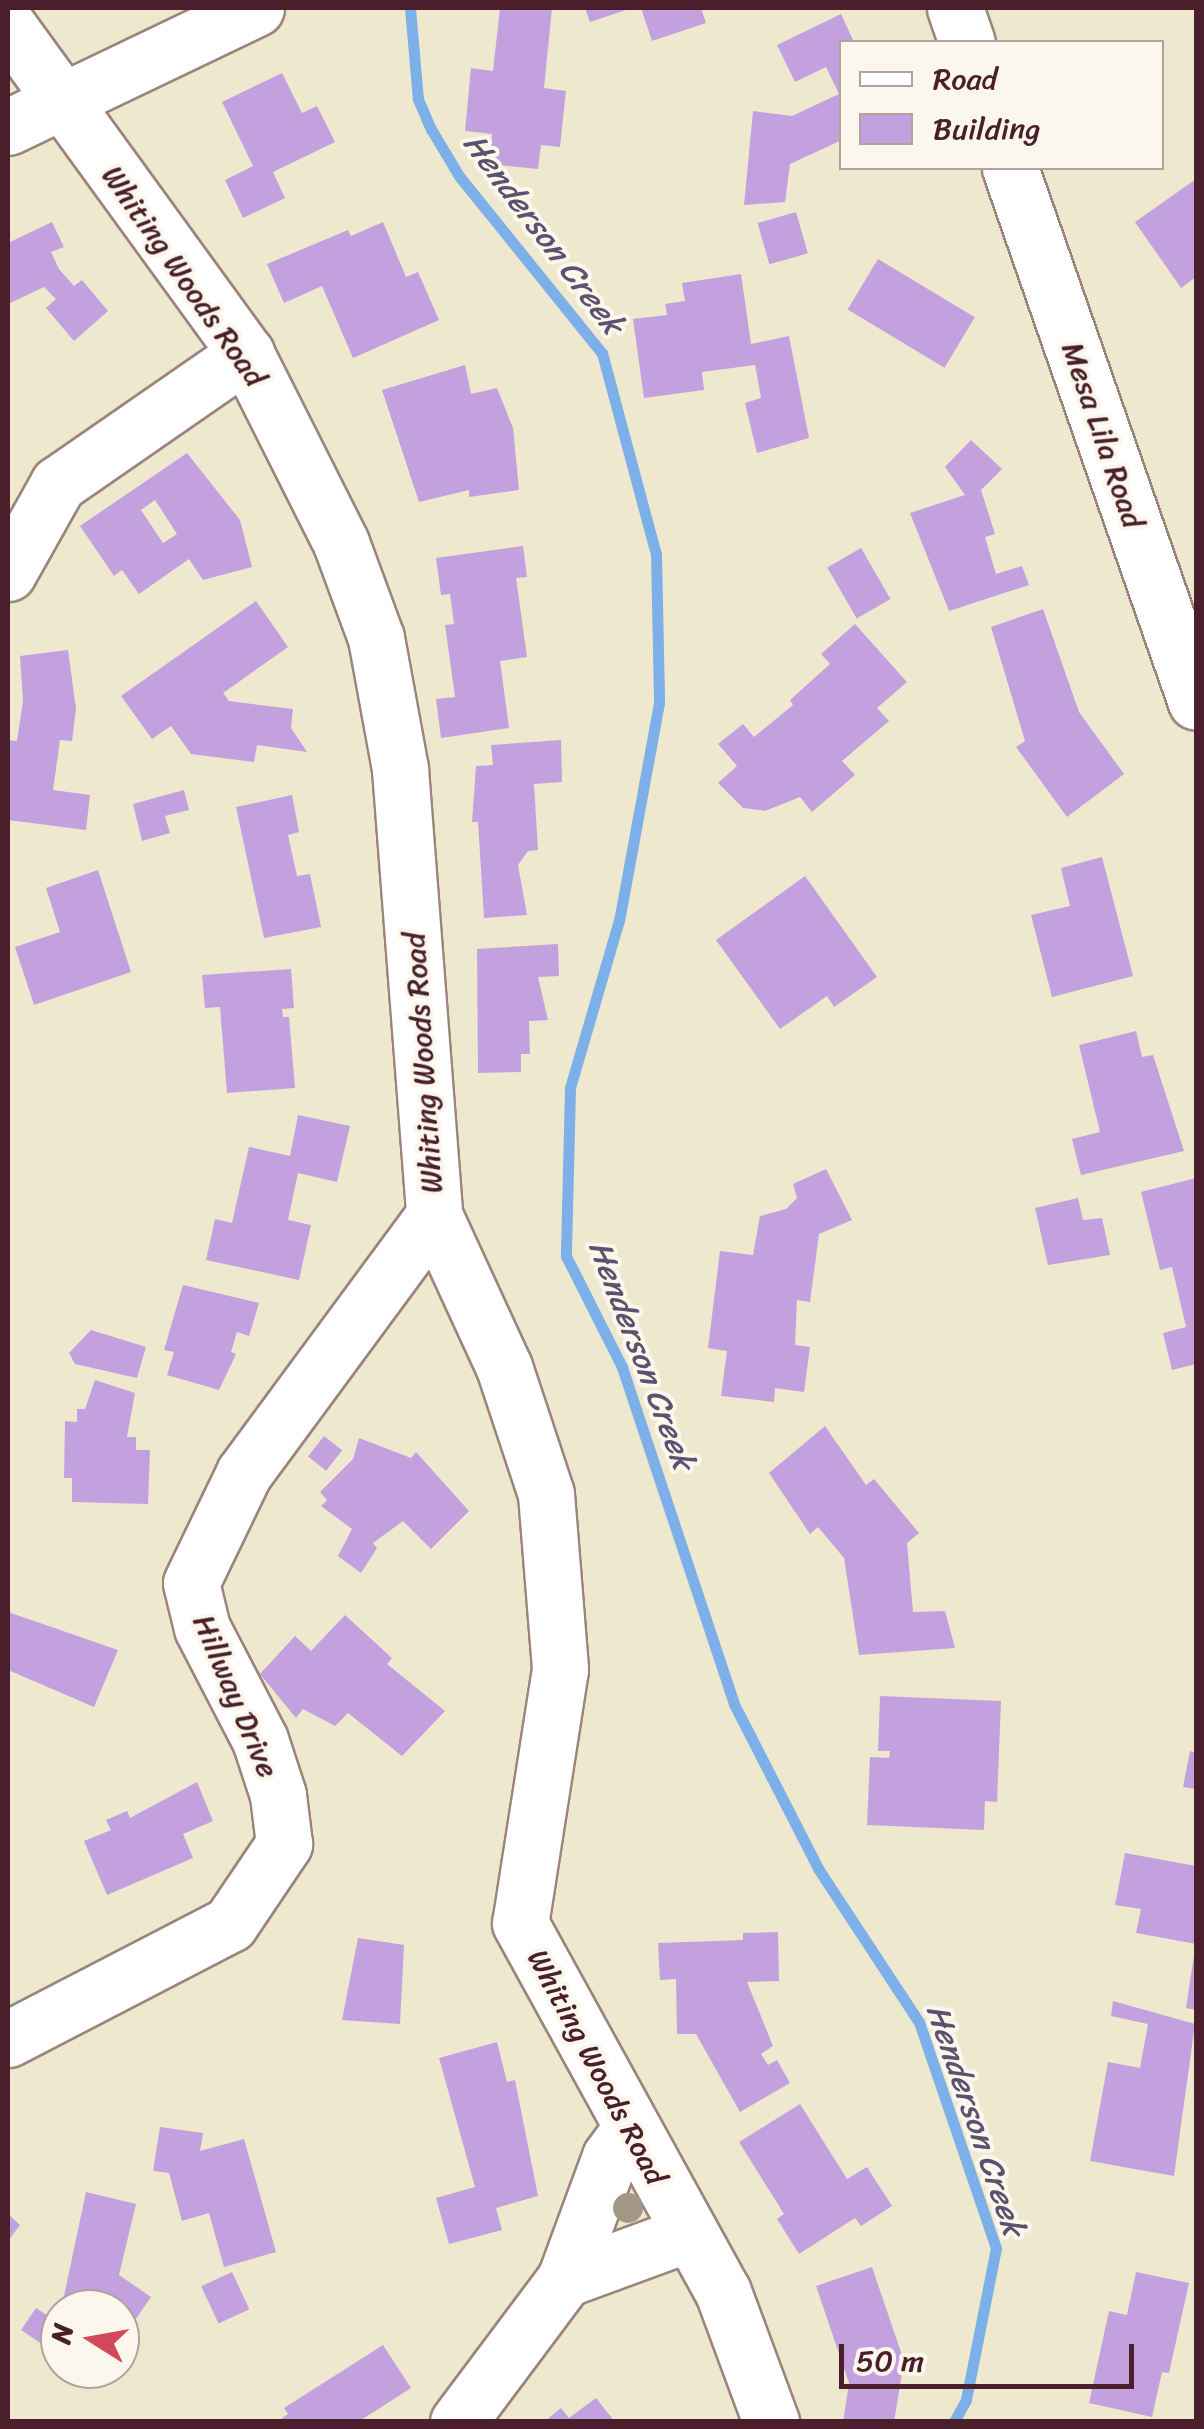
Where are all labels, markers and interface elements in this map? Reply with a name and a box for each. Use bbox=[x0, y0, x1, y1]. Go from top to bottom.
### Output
legend bbox=[839, 40, 1164, 170]
text: Road bbox=[933, 52, 997, 106]
text: Building bbox=[933, 102, 1040, 156]
water label: Henderson Creek bbox=[455, 126, 631, 342]
street label: Whiting Woods Road bbox=[94, 158, 274, 394]
street label: Mesa Lila Road bbox=[1054, 337, 1152, 533]
street label: Whiting Woods Road bbox=[396, 931, 450, 1195]
water label: Henderson Creek bbox=[580, 1235, 702, 1475]
street label: Hillway Drive bbox=[186, 1609, 286, 1783]
street label: Whiting Woods Road bbox=[519, 1942, 675, 2192]
water label: Henderson Creek bbox=[917, 1999, 1033, 2241]
north arrow bbox=[40, 2289, 140, 2389]
text: N bbox=[36, 2319, 88, 2348]
scale bar bbox=[844, 2324, 1139, 2386]
text: 50 m bbox=[856, 2334, 924, 2388]

